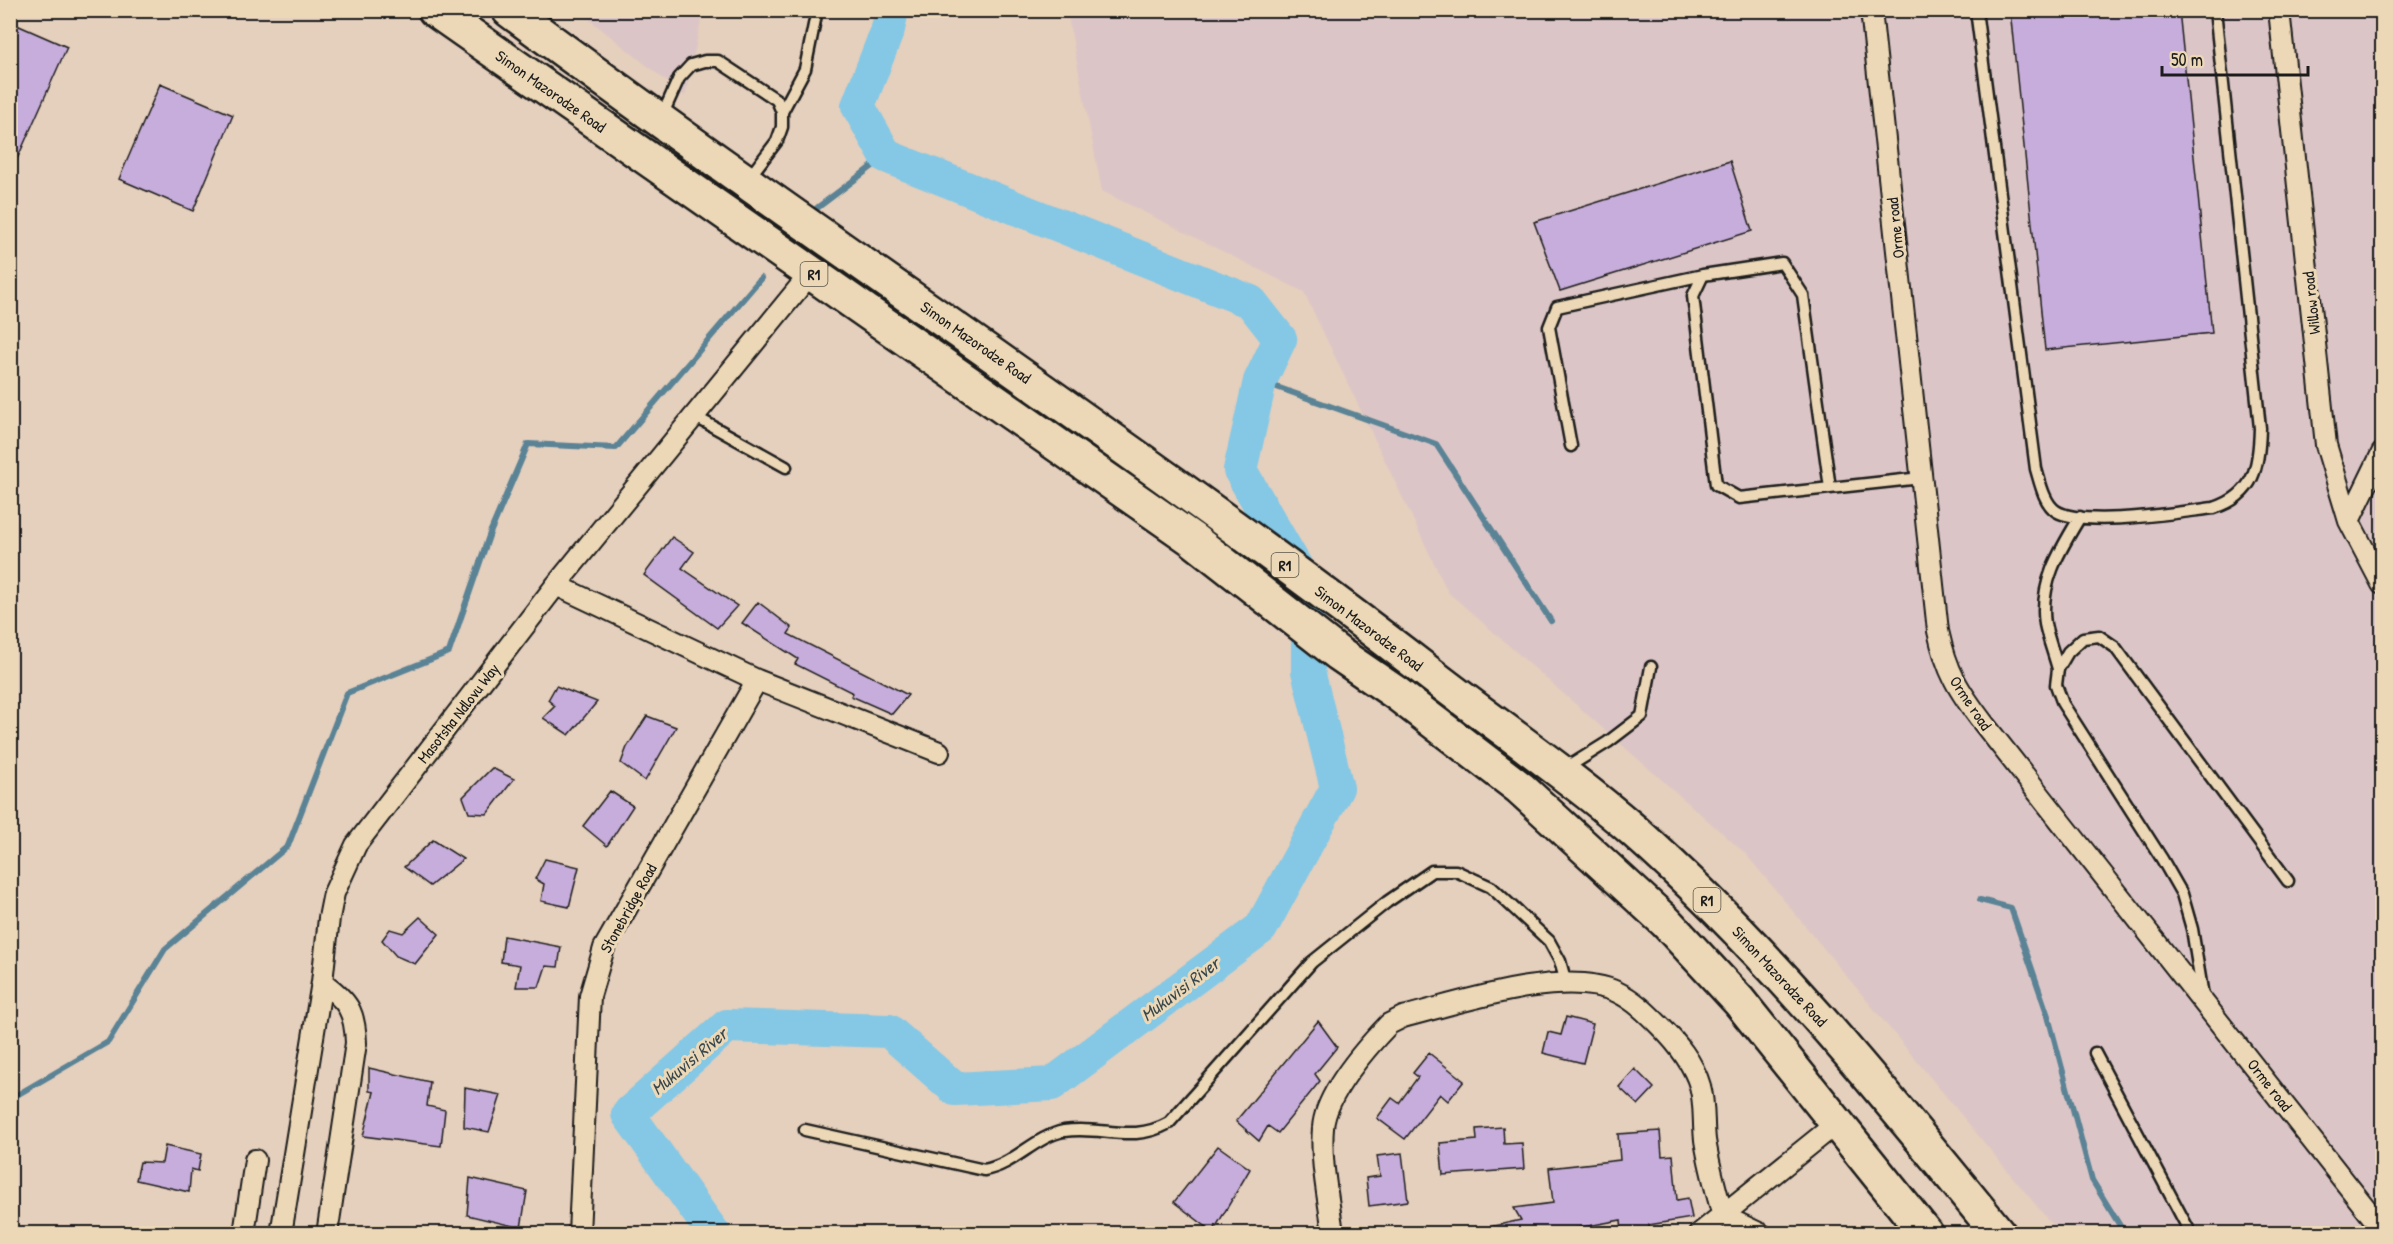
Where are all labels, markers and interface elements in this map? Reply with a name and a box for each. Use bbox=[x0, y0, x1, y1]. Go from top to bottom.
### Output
scale bar bbox=[2162, 39, 2308, 77]
street label: Simon Mazorodze Road bbox=[491, 45, 611, 137]
text: 50 m bbox=[2171, 47, 2203, 72]
street label: Orme road bbox=[1881, 196, 1909, 260]
road number: R1 bbox=[800, 262, 828, 286]
street label: Willow road bbox=[2297, 271, 2325, 335]
street label: Simon Mazorodze Road bbox=[916, 296, 1036, 388]
road number: R1 bbox=[1272, 553, 1298, 577]
street label: Simon Mazorodze Road bbox=[1310, 580, 1428, 676]
street label: Masotsha Ndlovu Way bbox=[412, 658, 504, 768]
street label: Orme road bbox=[1945, 672, 1997, 734]
street label: Stonebridge Road bbox=[594, 859, 662, 957]
road number: R1 bbox=[1694, 888, 1720, 912]
street label: Simon Mazorodze Road bbox=[1728, 921, 1832, 1031]
water label: Mukuvisi River bbox=[1136, 950, 1226, 1027]
water label: Mukuvisi River bbox=[646, 1020, 734, 1100]
street label: Orme road bbox=[2243, 1054, 2297, 1116]

